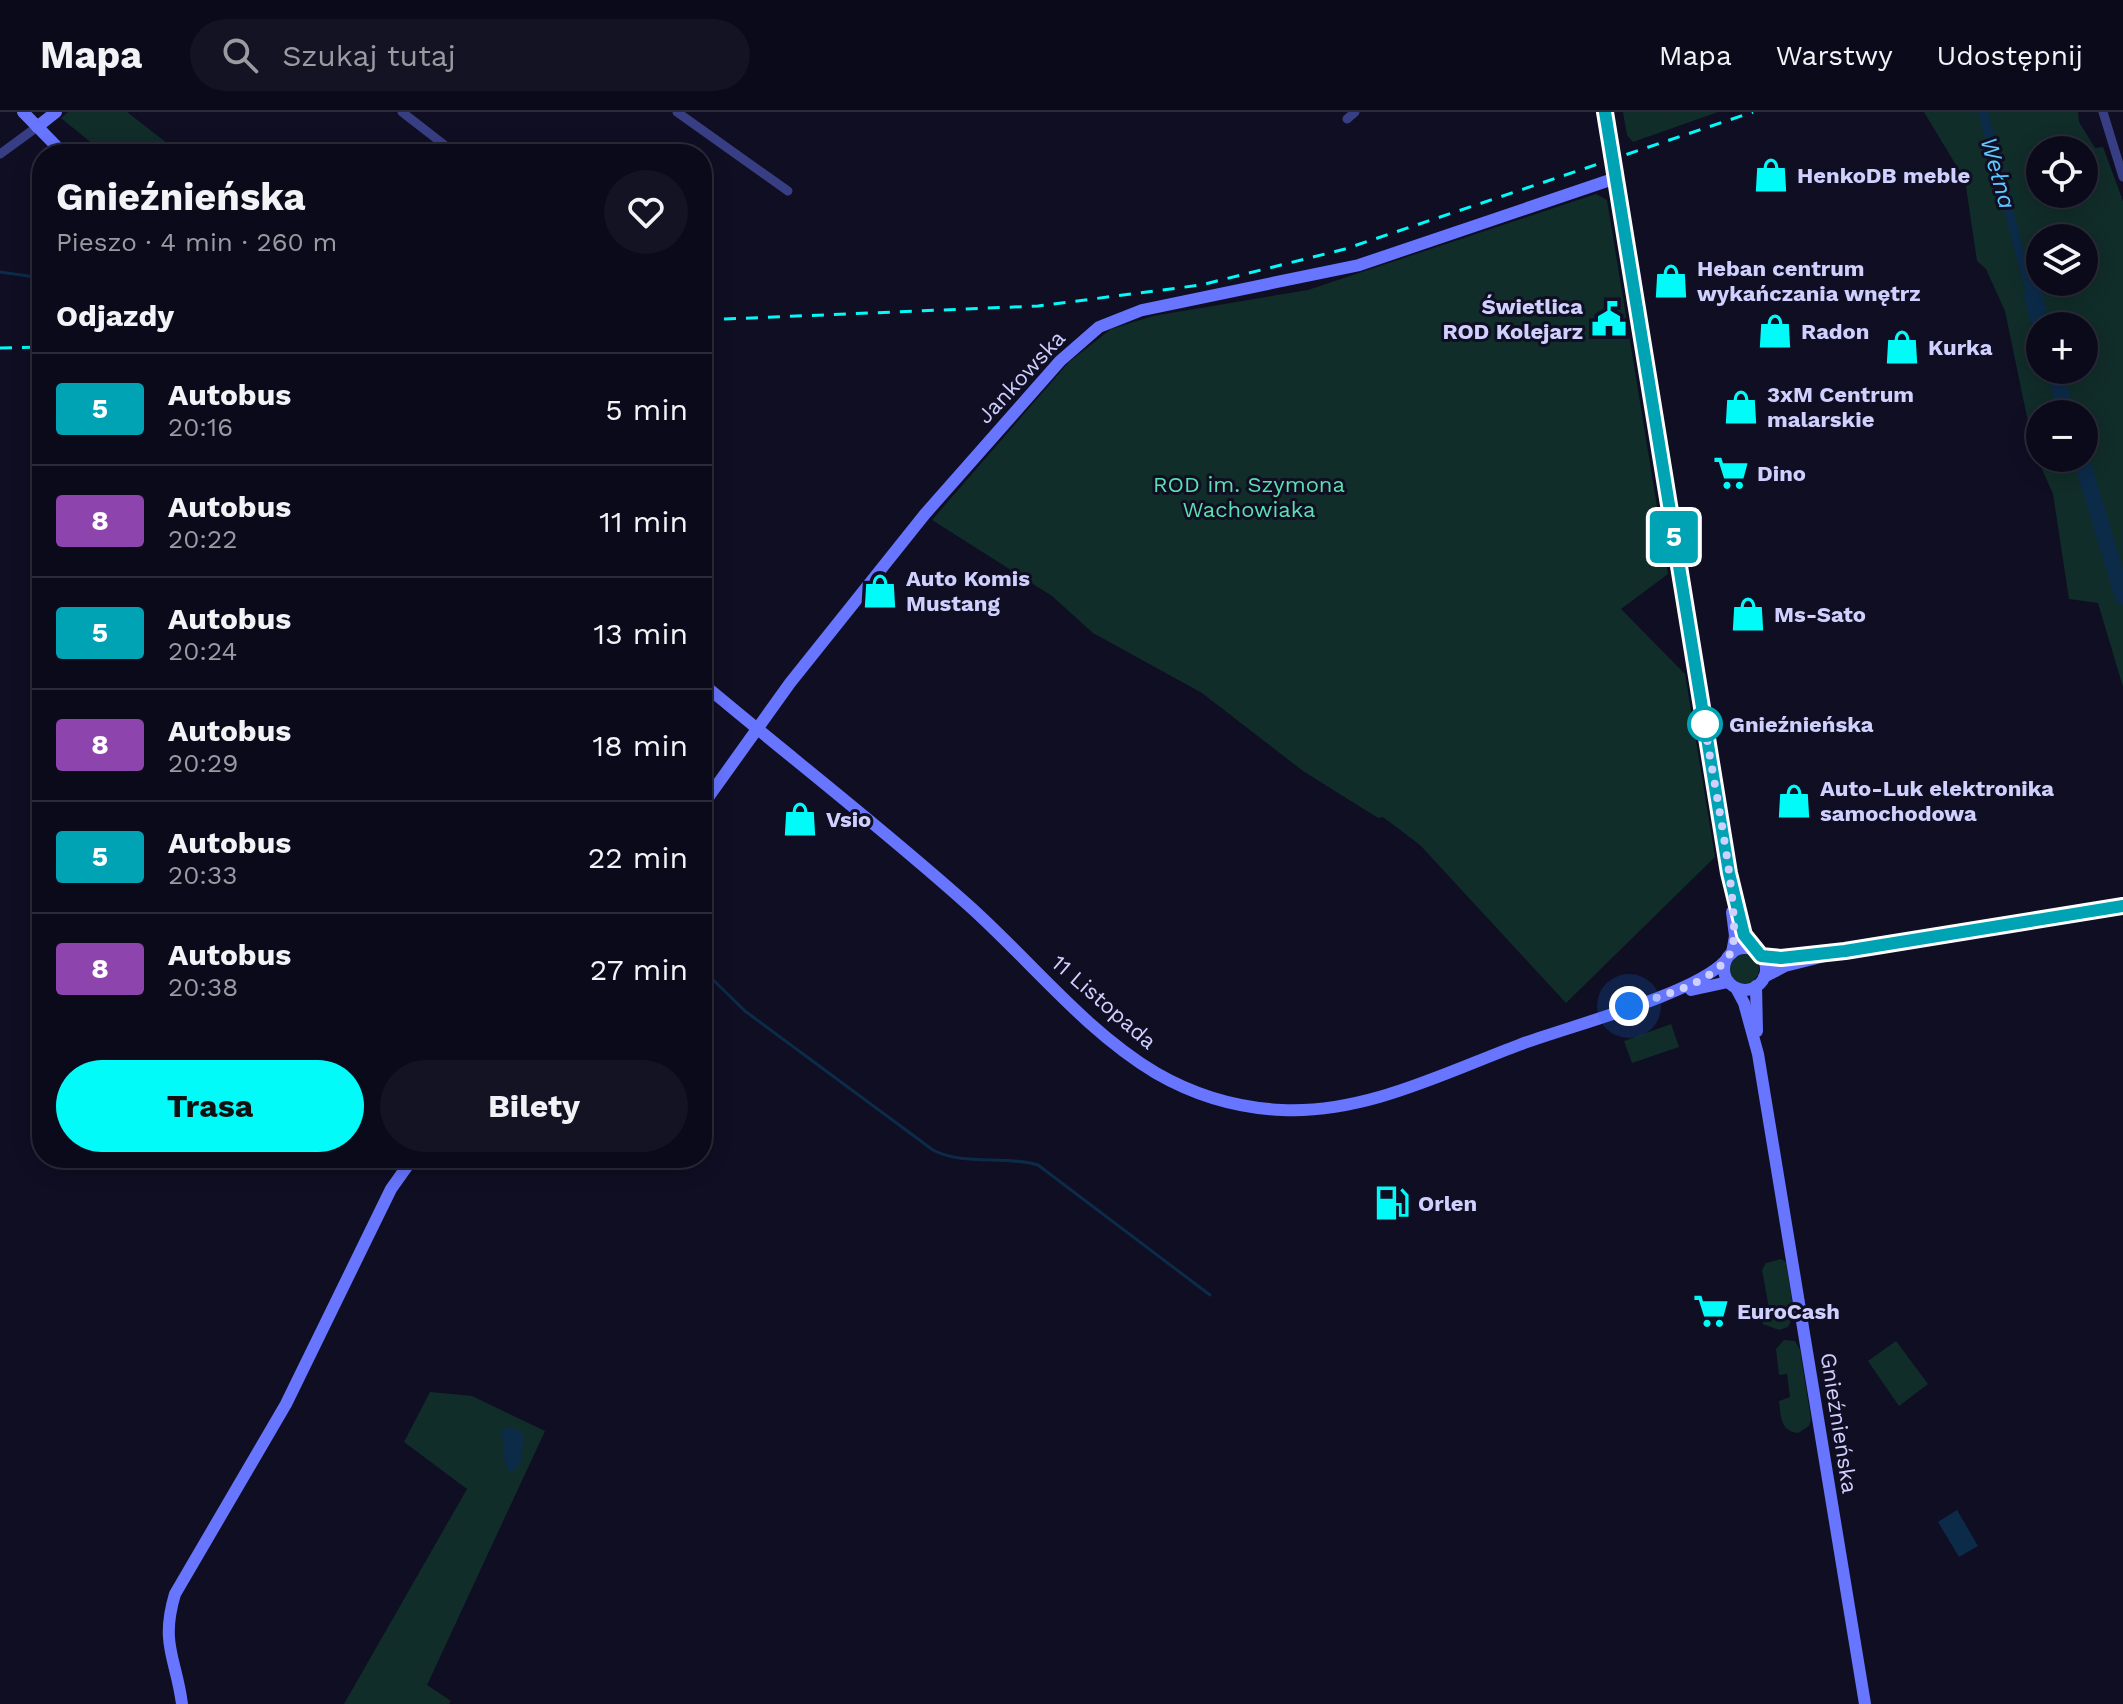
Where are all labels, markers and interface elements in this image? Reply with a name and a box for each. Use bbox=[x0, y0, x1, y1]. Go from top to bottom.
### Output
search box bbox=[190, 19, 750, 91]
text: Mapa bbox=[40, 33, 142, 77]
icon: search bbox=[218, 33, 262, 77]
text: Szukaj tutaj bbox=[282, 38, 456, 73]
text: Mapa bbox=[1659, 39, 1732, 72]
text: Warstwy bbox=[1776, 39, 1893, 72]
text: Udostępnij bbox=[1937, 39, 2083, 72]
water label: Wełna bbox=[1974, 134, 2022, 212]
map controls bbox=[2026, 136, 2098, 472]
button: locate bbox=[2026, 136, 2098, 208]
shop icon: HenkoDB meble bbox=[1752, 156, 1790, 194]
place label: HenkoDB meble bbox=[1797, 163, 1970, 188]
button: heart bbox=[604, 170, 688, 254]
text: Gnieźnieńska bbox=[56, 175, 306, 219]
button: layers bbox=[2026, 224, 2098, 296]
text: Pieszo · 4 min · 260 m bbox=[56, 227, 337, 257]
place label: Heban centrum wykańczania wnętrz bbox=[1697, 256, 1921, 306]
shop icon: Heban centrum wykańczania wnętrz bbox=[1652, 262, 1690, 300]
place label: Świetlica ROD Kolejarz bbox=[1442, 294, 1583, 344]
text: Odjazdy bbox=[56, 298, 174, 333]
public building icon: Świetlica ROD Kolejarz bbox=[1590, 300, 1628, 338]
shop icon: Radon bbox=[1756, 312, 1794, 350]
button: + bbox=[2026, 312, 2098, 384]
place label: Radon bbox=[1801, 319, 1869, 344]
street label: Jankowska bbox=[972, 326, 1070, 428]
shop icon: Kurka bbox=[1883, 328, 1921, 366]
place label: Kurka bbox=[1928, 335, 1993, 360]
text: Autobus bbox=[168, 377, 291, 412]
place label: 3xM Centrum malarskie bbox=[1767, 382, 1914, 432]
shop icon: 3xM Centrum malarskie bbox=[1722, 388, 1760, 426]
text: 5 bbox=[92, 392, 108, 425]
text: 5 min bbox=[605, 392, 688, 427]
button: − bbox=[2026, 400, 2098, 472]
text: 20:16 bbox=[168, 412, 233, 442]
supermarket icon: Dino bbox=[1712, 454, 1750, 492]
place label: Dino bbox=[1757, 461, 1806, 486]
park label: ROD im. Szymona Wachowiaka bbox=[1153, 472, 1345, 522]
text: Autobus bbox=[168, 489, 291, 524]
text: 8 bbox=[91, 504, 109, 537]
text: 11 min bbox=[599, 504, 688, 539]
line badge: 5 bbox=[1648, 511, 1700, 563]
text: 5 bbox=[1666, 520, 1682, 553]
text: 20:22 bbox=[168, 524, 237, 554]
place label: Auto Komis Mustang bbox=[906, 566, 1030, 616]
shop icon: Auto Komis Mustang bbox=[861, 572, 899, 610]
shop icon: Ms-Sato bbox=[1729, 595, 1767, 633]
text: Autobus bbox=[168, 601, 291, 636]
place label: Ms-Sato bbox=[1774, 602, 1866, 627]
text: 5 bbox=[92, 616, 108, 649]
text: 13 min bbox=[593, 616, 688, 651]
text: 20:24 bbox=[168, 636, 237, 666]
marker: Gnieźnieńska bbox=[1688, 707, 1722, 741]
place label: Gnieźnieńska bbox=[1729, 712, 1874, 737]
text: Autobus bbox=[168, 713, 291, 748]
text: 8 bbox=[91, 728, 109, 761]
text: 18 min bbox=[592, 728, 688, 763]
text: 20:29 bbox=[168, 748, 238, 778]
place label: Auto-Luk elektronika samochodowa bbox=[1820, 776, 2054, 826]
shop icon: Auto-Luk elektronika samochodowa bbox=[1775, 782, 1813, 820]
shop icon: Vsio bbox=[781, 800, 819, 838]
place label: Vsio bbox=[826, 807, 871, 832]
text: Autobus bbox=[168, 825, 291, 860]
text: 5 bbox=[92, 840, 108, 873]
text: 22 min bbox=[588, 840, 688, 875]
text: 20:33 bbox=[168, 860, 237, 890]
text: Autobus bbox=[168, 937, 291, 972]
street label: 11 Listopada bbox=[1047, 950, 1161, 1054]
text: 8 bbox=[91, 952, 109, 985]
text: 27 min bbox=[590, 952, 688, 987]
text: 20:38 bbox=[168, 972, 238, 1002]
your location bbox=[1609, 986, 1649, 1026]
button: Trasa bbox=[56, 1060, 364, 1152]
button: Bilety bbox=[380, 1060, 688, 1152]
fuel station icon: Orlen bbox=[1373, 1184, 1411, 1222]
place label: Orlen bbox=[1418, 1191, 1477, 1216]
supermarket icon: EuroCash bbox=[1692, 1292, 1730, 1330]
place label: EuroCash bbox=[1737, 1299, 1840, 1324]
street label: Gnieźnieńska bbox=[1816, 1351, 1862, 1495]

